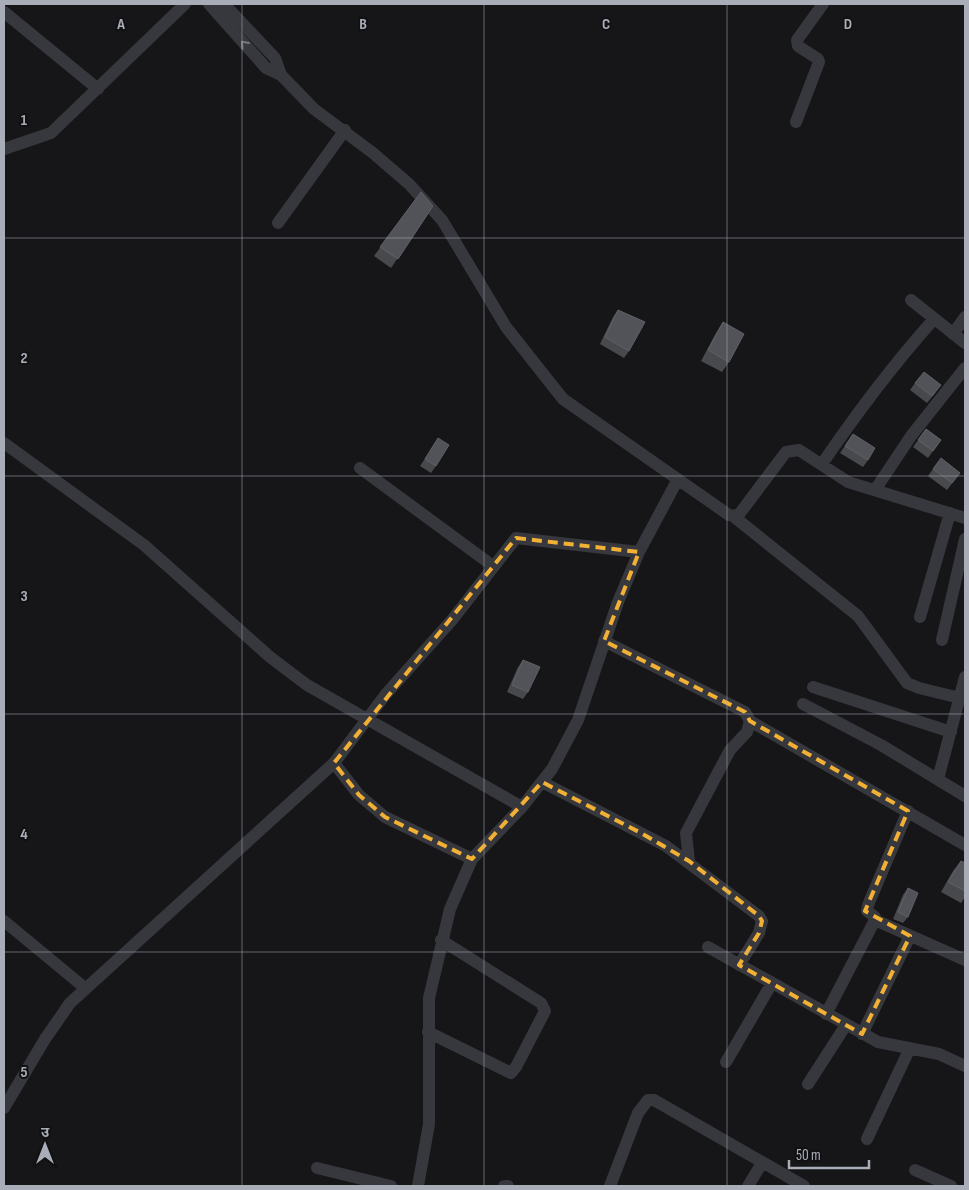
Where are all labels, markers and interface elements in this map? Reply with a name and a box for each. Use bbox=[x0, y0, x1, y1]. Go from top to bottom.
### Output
text: A bbox=[116, 15, 125, 34]
text: B bbox=[359, 15, 367, 34]
text: C bbox=[602, 15, 610, 34]
text: D bbox=[844, 15, 852, 34]
one-way arrow bbox=[241, 40, 250, 49]
text: 1 bbox=[21, 111, 28, 130]
text: 2 bbox=[20, 349, 28, 368]
text: 3 bbox=[20, 587, 28, 606]
text: 4 bbox=[20, 825, 28, 844]
text: 5 bbox=[20, 1063, 28, 1082]
north arrow bbox=[20, 1120, 70, 1170]
text: उ bbox=[41, 1124, 50, 1141]
scale bar bbox=[789, 1138, 869, 1170]
text: 50 m bbox=[796, 1146, 821, 1165]

